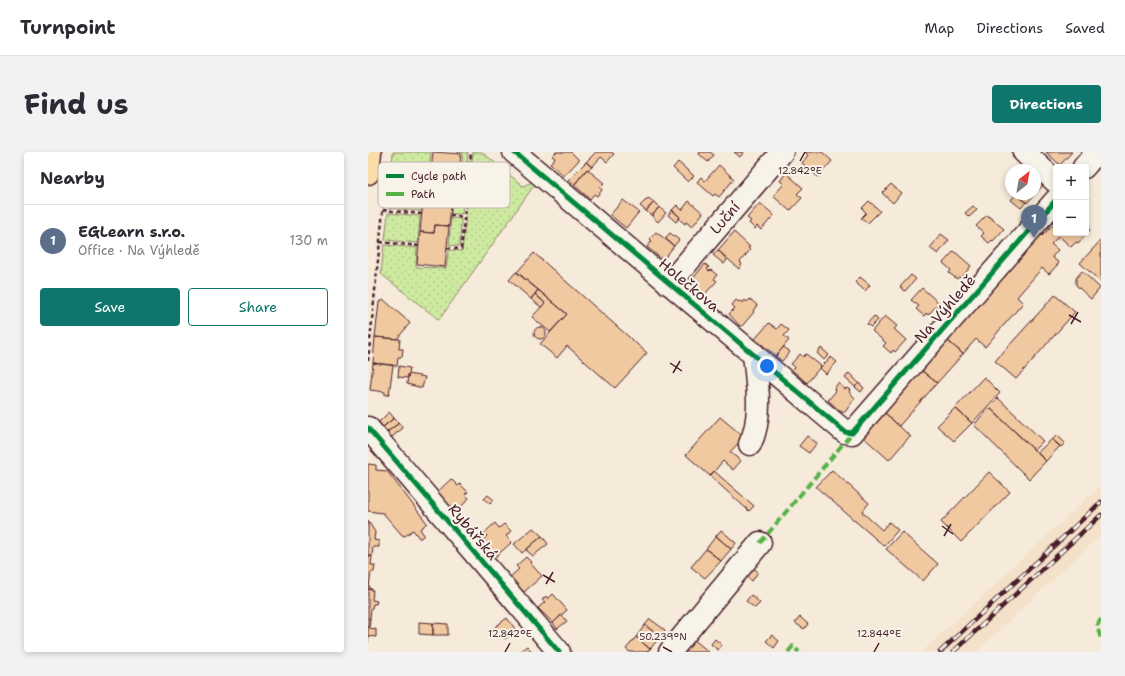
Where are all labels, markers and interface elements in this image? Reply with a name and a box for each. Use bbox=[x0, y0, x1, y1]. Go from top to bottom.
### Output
text: Turnpoint bbox=[20, 15, 116, 40]
text: Map bbox=[925, 19, 955, 37]
text: Directions bbox=[977, 19, 1043, 37]
text: Saved bbox=[1065, 19, 1105, 37]
text: Find us bbox=[24, 85, 129, 123]
button: Directions bbox=[992, 85, 1101, 123]
legend bbox=[378, 162, 510, 208]
text: 12.842°E bbox=[778, 164, 822, 177]
north arrow bbox=[1005, 164, 1041, 200]
map controls bbox=[1053, 164, 1089, 236]
button: + bbox=[1053, 164, 1089, 200]
text: Nearby bbox=[40, 167, 105, 189]
text: Cycle path bbox=[411, 169, 467, 184]
text: Path bbox=[411, 187, 435, 202]
street label: Luční bbox=[705, 197, 745, 238]
button: − bbox=[1053, 200, 1089, 236]
pin: 1 bbox=[1021, 205, 1047, 238]
text: EGLearn s.r.o. bbox=[78, 222, 185, 242]
text: 1 bbox=[50, 232, 56, 249]
text: 130 m bbox=[290, 232, 328, 249]
text: Office · Na Výhledě bbox=[78, 242, 200, 259]
street label: Holečkova bbox=[654, 254, 724, 317]
street label: Na Výhledě bbox=[910, 271, 980, 347]
button: Save bbox=[40, 288, 180, 326]
button: Share bbox=[188, 288, 328, 326]
your location bbox=[757, 356, 777, 376]
street label: Rybářská bbox=[444, 500, 503, 565]
text: 12.842°E bbox=[488, 627, 532, 640]
text: 12.844°E bbox=[857, 627, 901, 640]
text: 50.239°N bbox=[639, 630, 687, 643]

